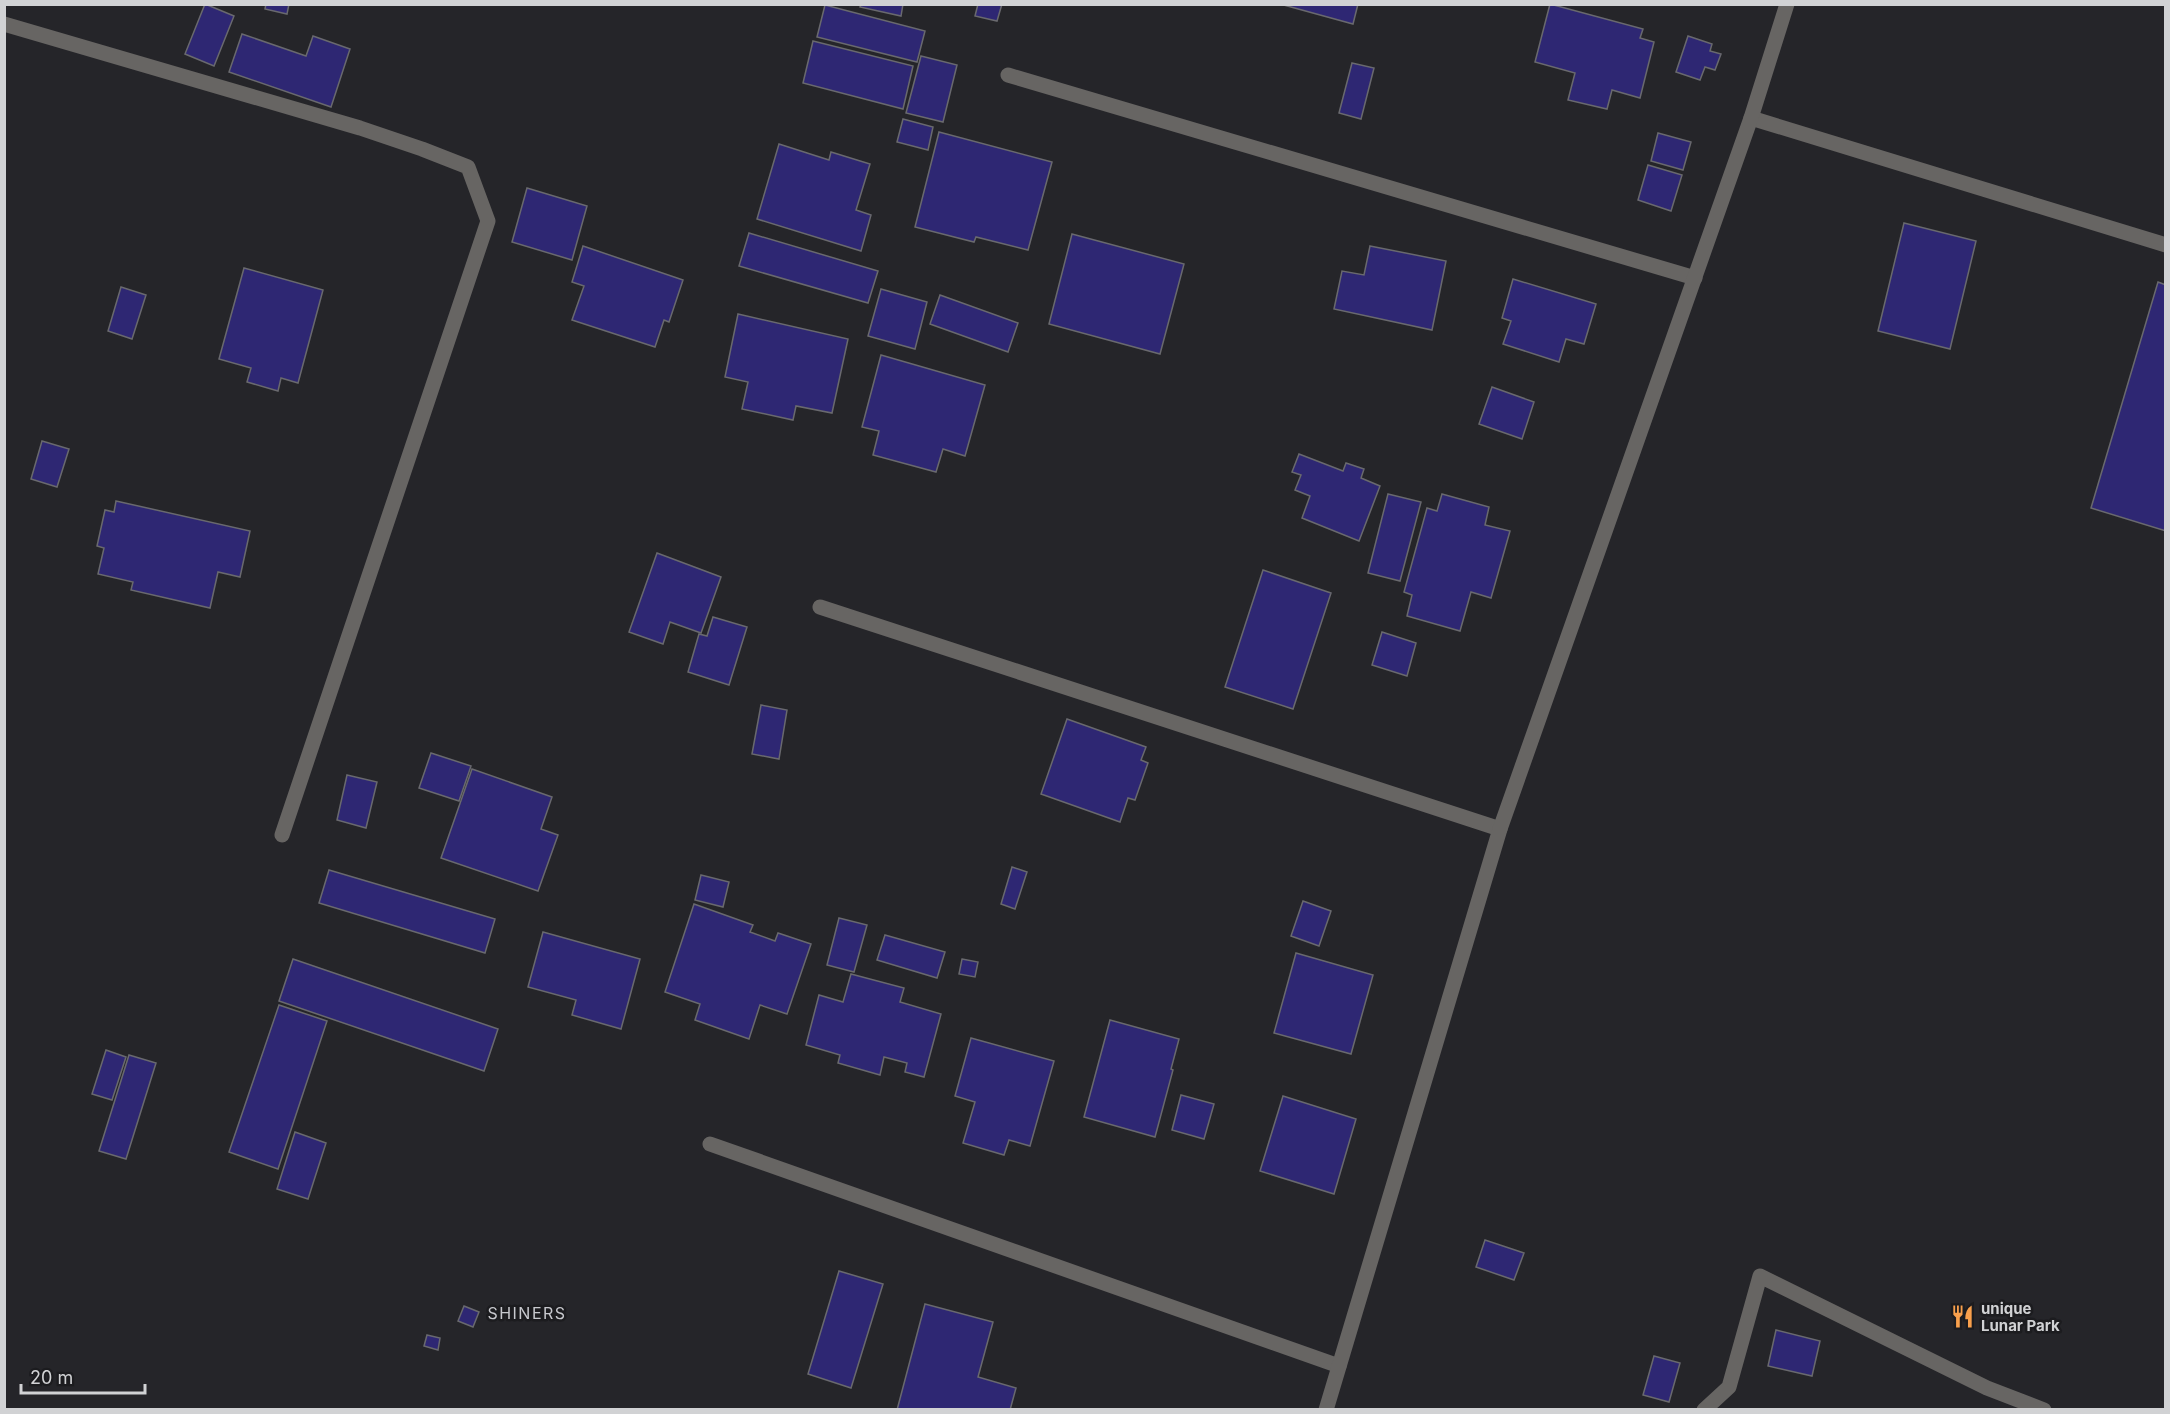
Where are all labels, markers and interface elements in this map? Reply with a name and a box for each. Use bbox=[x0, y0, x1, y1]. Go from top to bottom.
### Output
place label: unique Lunar Park bbox=[1981, 1299, 2060, 1335]
district label: SHINERS bbox=[487, 1303, 567, 1323]
restaurant icon: unique Lunar Park bbox=[1950, 1304, 1976, 1330]
scale bar bbox=[21, 1357, 146, 1395]
text: 20 m bbox=[30, 1367, 73, 1388]

